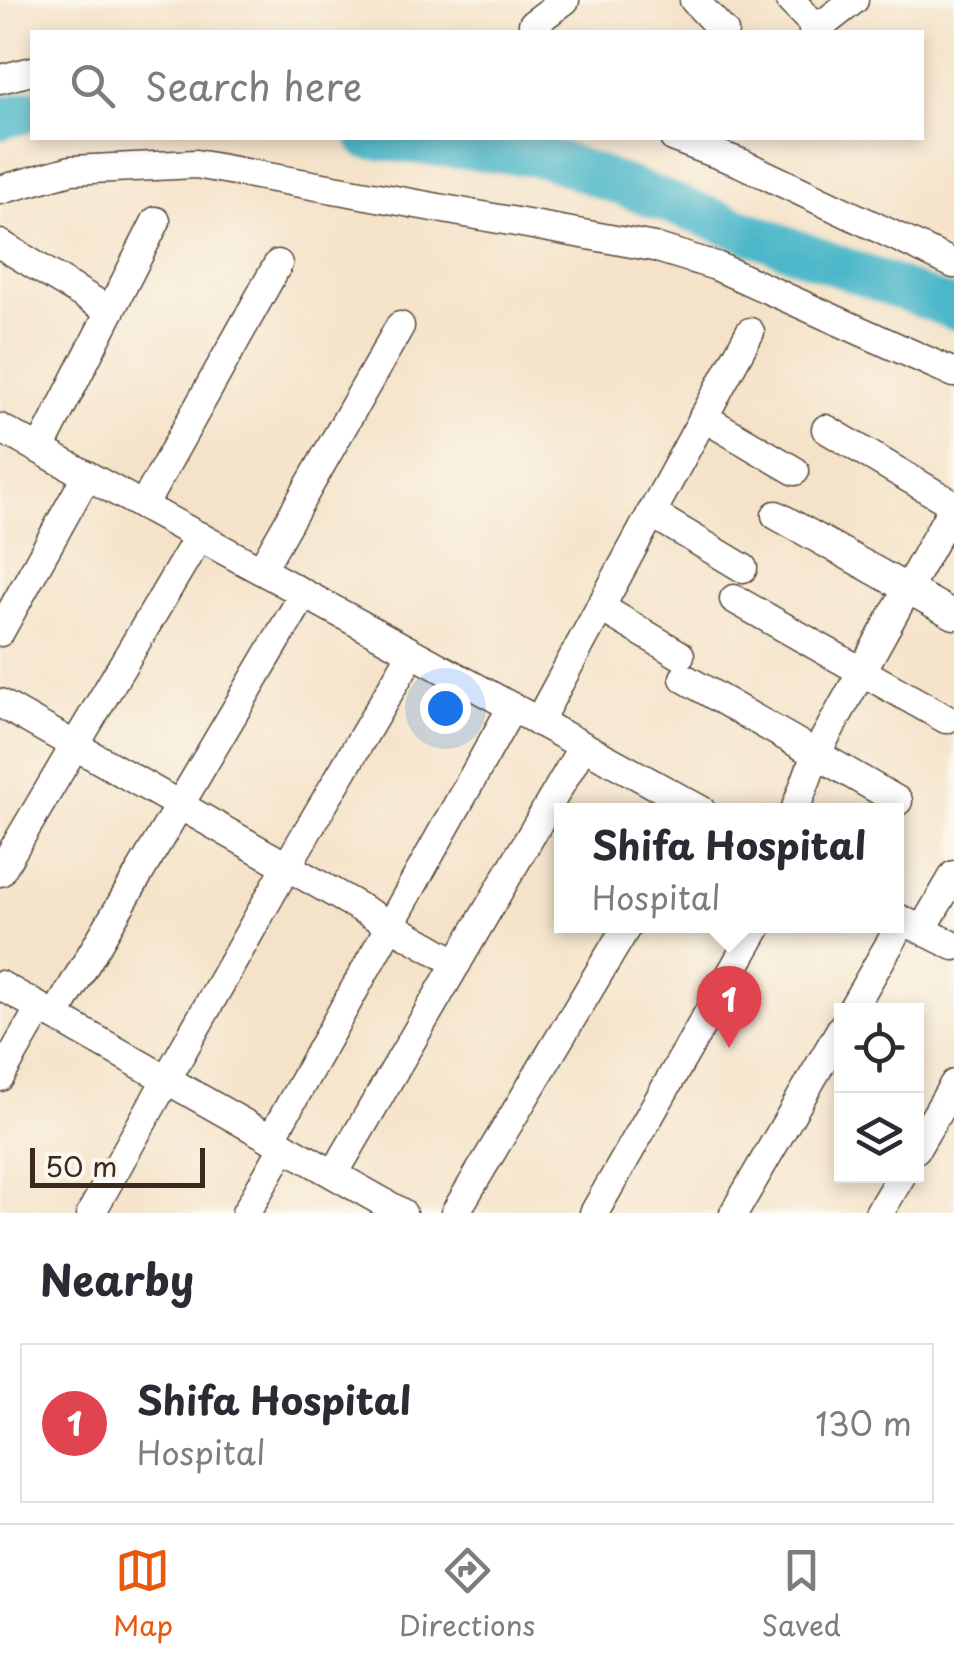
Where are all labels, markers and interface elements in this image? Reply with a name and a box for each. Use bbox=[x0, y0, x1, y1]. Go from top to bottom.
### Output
search box bbox=[30, 30, 924, 140]
text: Search here bbox=[145, 57, 362, 114]
icon: search bbox=[65, 58, 120, 113]
your location bbox=[420, 683, 471, 734]
popup bbox=[554, 803, 904, 933]
text: Shifa Hospital bbox=[592, 816, 866, 873]
text: Hospital bbox=[592, 873, 720, 921]
pin: 1 bbox=[696, 966, 762, 1048]
map controls bbox=[834, 1003, 924, 1183]
button: locate bbox=[834, 1003, 924, 1093]
button: layers bbox=[834, 1093, 924, 1183]
scale bar bbox=[30, 1143, 205, 1188]
text: 50 m bbox=[45, 1144, 118, 1187]
text: Nearby bbox=[40, 1247, 194, 1310]
text: Shifa Hospital bbox=[137, 1371, 411, 1428]
text: 1 bbox=[67, 1399, 82, 1447]
text: 130 m bbox=[815, 1399, 912, 1447]
text: Hospital bbox=[137, 1428, 265, 1476]
tab: Map bbox=[113, 1543, 173, 1646]
tab: Directions bbox=[399, 1543, 535, 1646]
tab: Saved bbox=[761, 1543, 841, 1646]

